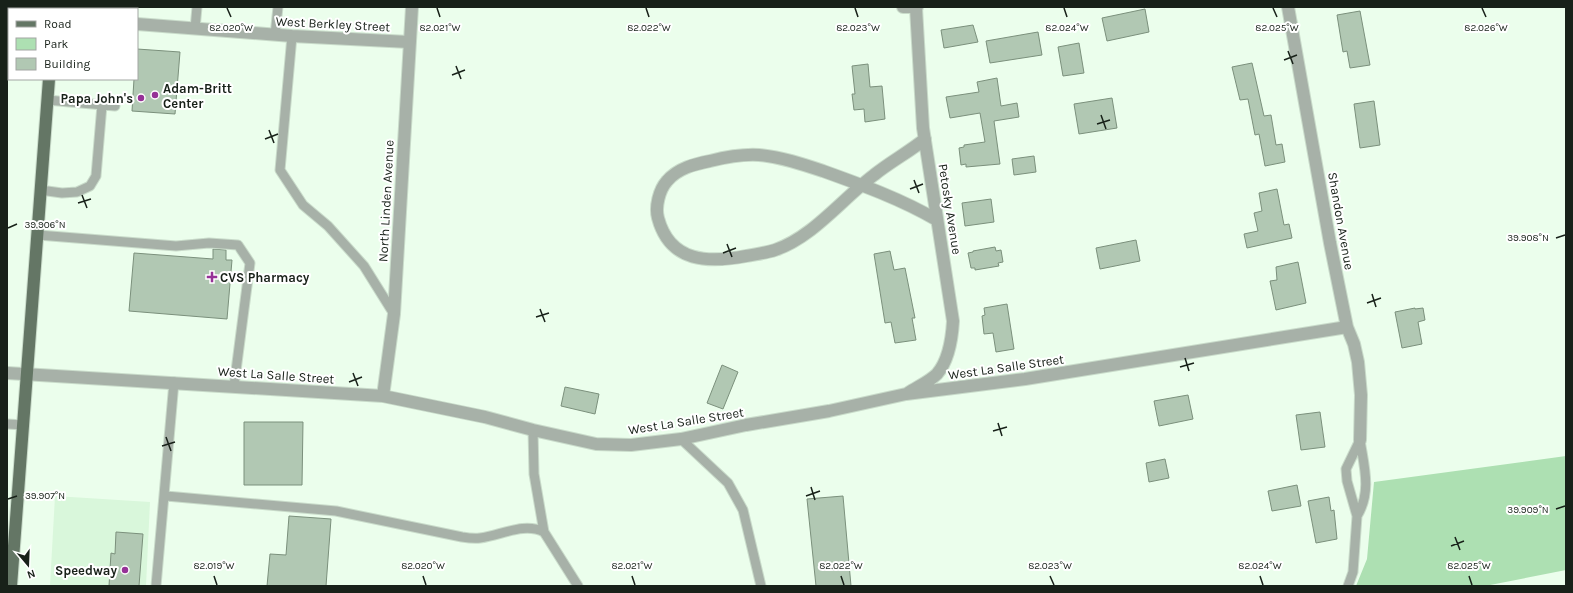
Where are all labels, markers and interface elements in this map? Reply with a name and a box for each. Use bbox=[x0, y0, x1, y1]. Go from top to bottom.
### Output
legend bbox=[8, 8, 138, 80]
street label: West Berkley Street bbox=[275, 14, 391, 34]
text: Road bbox=[44, 17, 72, 31]
text: 82.020°W bbox=[209, 22, 253, 34]
text: 82.021°W bbox=[419, 22, 461, 34]
text: 82.022°W bbox=[627, 22, 671, 34]
text: 82.023°W bbox=[836, 22, 880, 34]
text: 82.024°W bbox=[1045, 22, 1089, 34]
text: 82.025°W bbox=[1255, 22, 1299, 34]
text: 82.026°W bbox=[1464, 22, 1508, 34]
text: Park bbox=[44, 37, 69, 51]
text: Building bbox=[44, 57, 91, 71]
place label: Adam-Britt Center bbox=[163, 81, 232, 111]
marker: Adam-Britt Center bbox=[150, 90, 160, 100]
place label: Papa John's bbox=[61, 91, 133, 106]
marker: Papa John's bbox=[136, 93, 146, 103]
street label: North Linden Avenue bbox=[375, 139, 397, 263]
street label: Petosky Avenue bbox=[935, 163, 965, 256]
street label: Shandon Avenue bbox=[1325, 171, 1357, 271]
text: 39.906°N bbox=[24, 219, 66, 231]
text: 39.908°N bbox=[1507, 232, 1549, 244]
place label: CVS Pharmacy bbox=[220, 270, 310, 285]
marker: CVS Pharmacy bbox=[207, 272, 217, 282]
street label: West La Salle Street bbox=[947, 351, 1065, 383]
street label: West La Salle Street bbox=[217, 363, 335, 387]
street label: West La Salle Street bbox=[627, 404, 745, 438]
text: 39.907°N bbox=[25, 490, 65, 502]
text: 39.909°N bbox=[1507, 504, 1549, 516]
north arrow bbox=[8, 545, 48, 585]
text: 82.019°W bbox=[193, 560, 235, 572]
text: 82.020°W bbox=[401, 560, 445, 572]
text: 82.021°W bbox=[611, 560, 653, 572]
text: 82.022°W bbox=[819, 560, 863, 572]
text: 82.023°W bbox=[1028, 560, 1072, 572]
text: 82.024°W bbox=[1238, 560, 1282, 572]
text: 82.025°W bbox=[1447, 560, 1491, 572]
place label: Speedway bbox=[55, 563, 117, 578]
marker: Speedway bbox=[120, 565, 130, 575]
text: N bbox=[25, 567, 37, 581]

